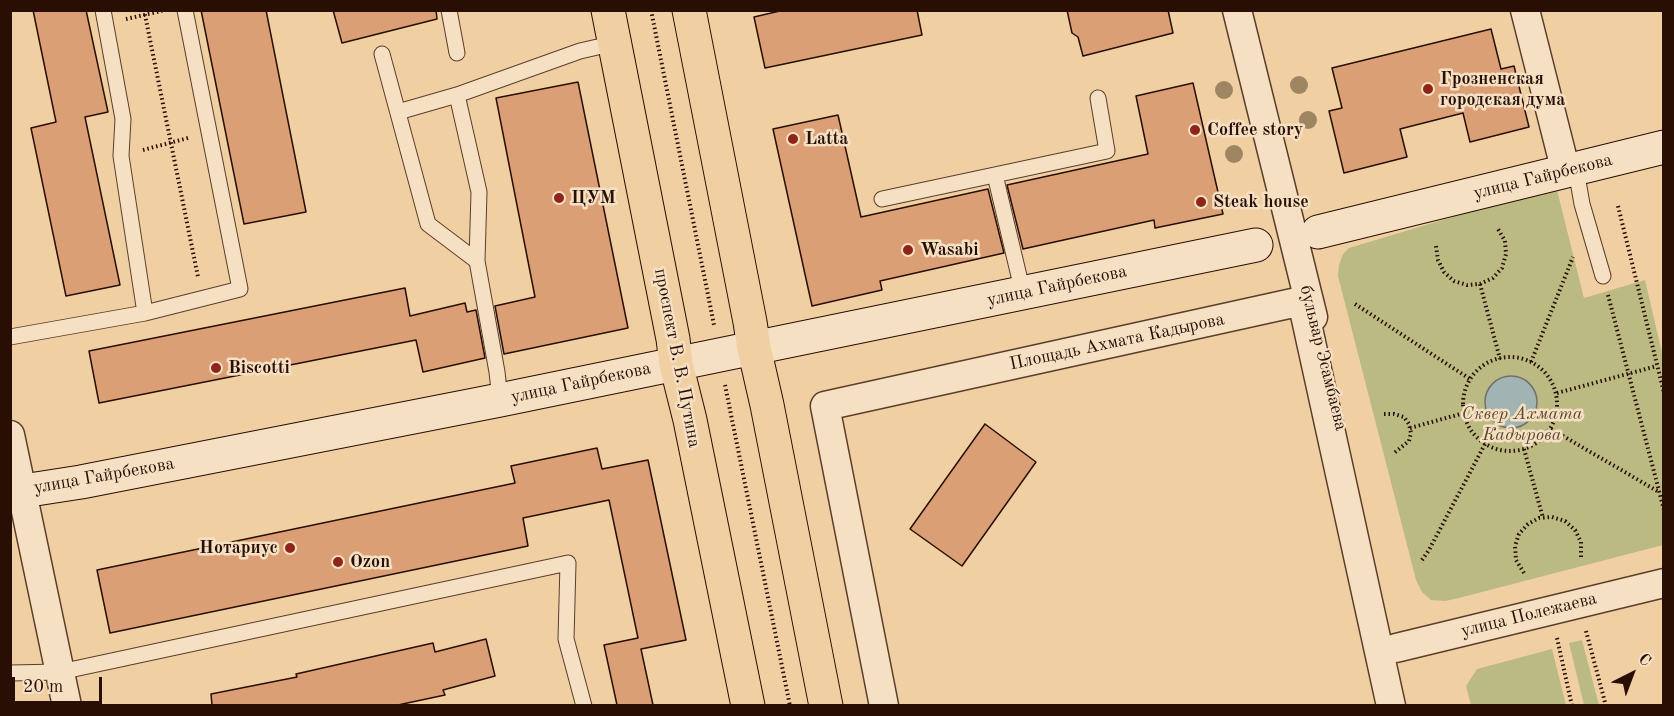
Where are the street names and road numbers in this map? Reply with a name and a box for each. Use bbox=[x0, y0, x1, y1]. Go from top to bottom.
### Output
street label: улица Гайрбекова bbox=[1471, 149, 1615, 205]
street label: улица Гайрбекова bbox=[985, 261, 1129, 311]
street label: проспект В. В. Путина bbox=[649, 266, 705, 450]
street label: бульвар Эсамбаева bbox=[1294, 283, 1352, 433]
street label: Площадь Ахмата Кадырова bbox=[1007, 309, 1227, 375]
street label: улица Гайрбекова bbox=[509, 358, 653, 408]
street label: улица Гайрбекова bbox=[32, 453, 176, 499]
street label: улица Полежаева bbox=[1459, 588, 1599, 642]

